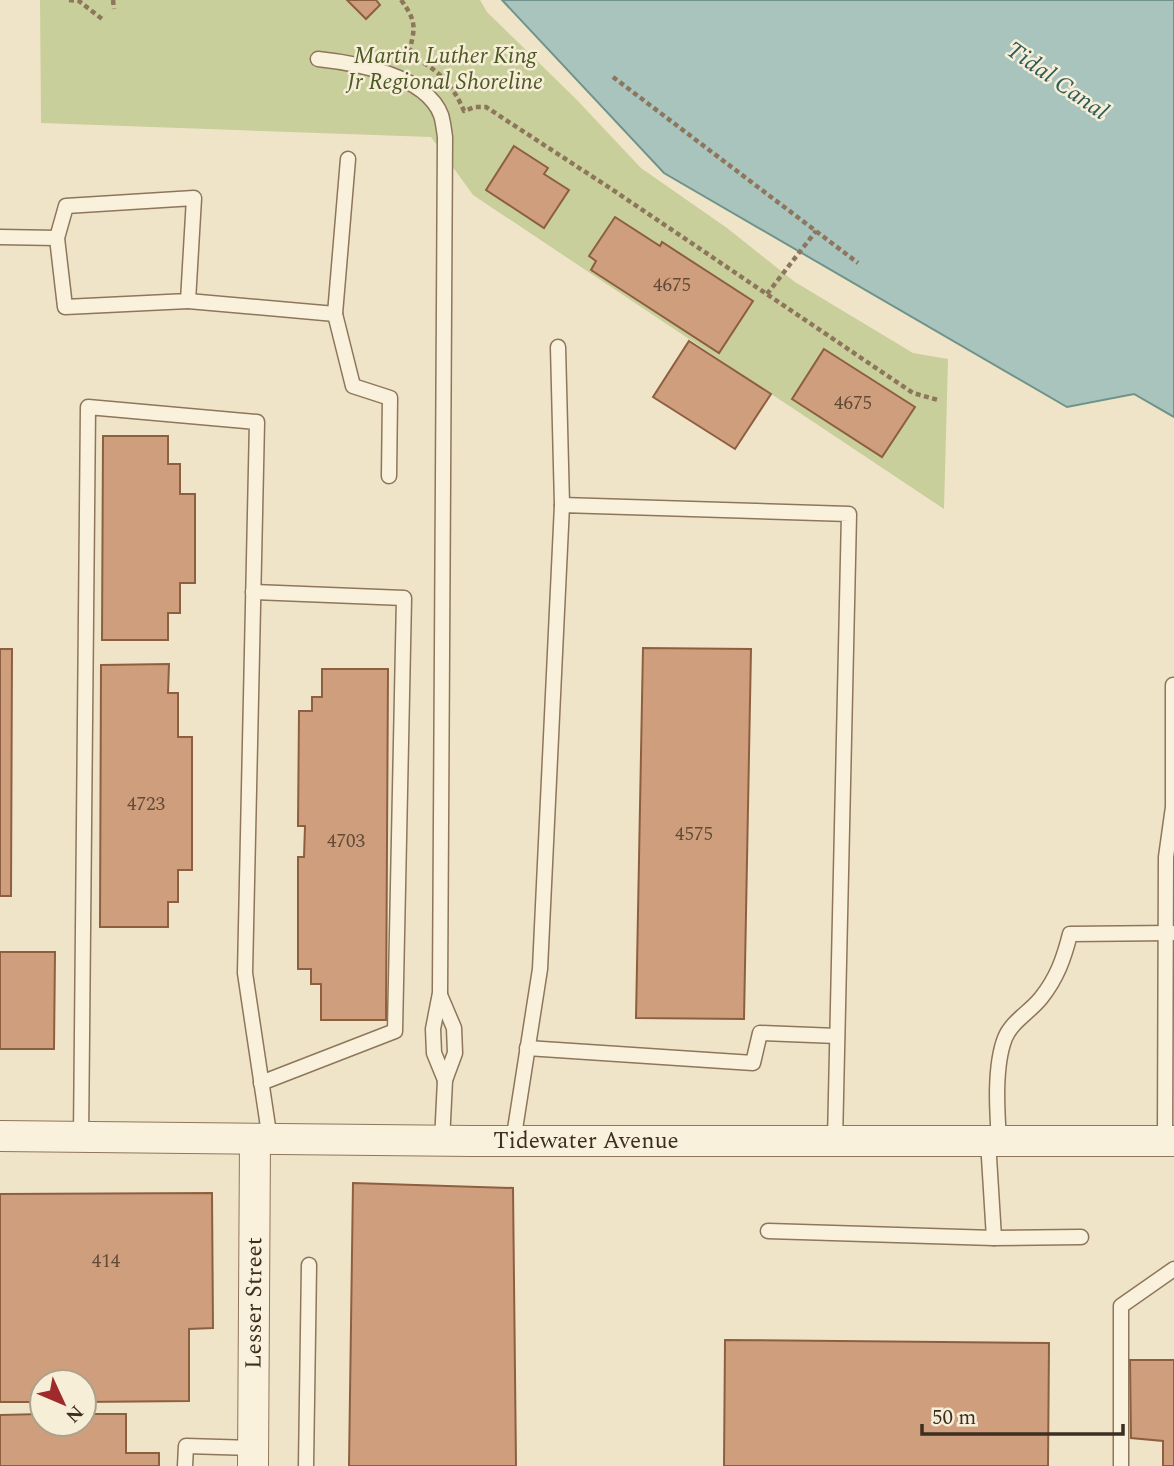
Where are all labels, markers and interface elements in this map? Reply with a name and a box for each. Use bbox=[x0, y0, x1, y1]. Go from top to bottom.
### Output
water label: Tidal Canal bbox=[998, 32, 1116, 130]
park label: Martin Luther King Jr Regional Shoreline bbox=[345, 39, 543, 100]
house number: 4675 bbox=[653, 271, 691, 300]
house number: 4675 bbox=[834, 389, 872, 418]
house number: 4723 bbox=[127, 790, 165, 819]
house number: 4575 bbox=[675, 820, 713, 849]
house number: 4703 bbox=[327, 827, 365, 856]
street label: Tidewater Avenue bbox=[493, 1124, 679, 1159]
street label: Lesser Street bbox=[236, 1237, 272, 1369]
house number: 414 bbox=[92, 1247, 121, 1276]
north arrow bbox=[28, 1368, 98, 1438]
scale bar bbox=[922, 1392, 1123, 1436]
text: N bbox=[58, 1398, 90, 1429]
text: 50 m bbox=[932, 1402, 976, 1434]

